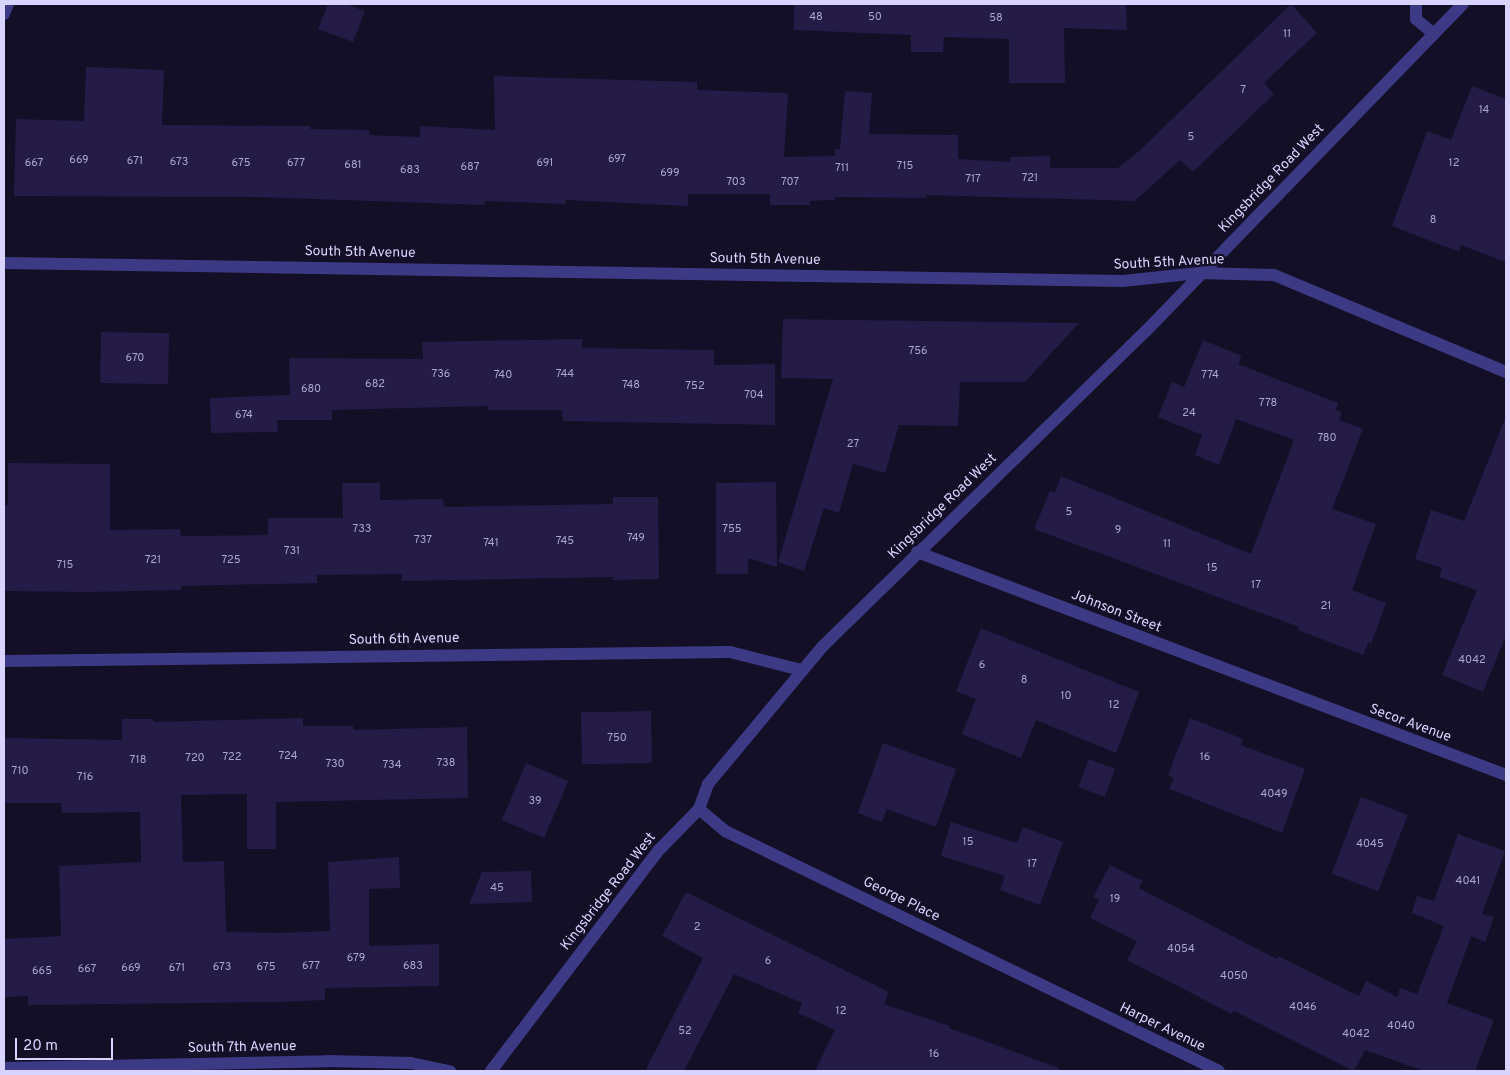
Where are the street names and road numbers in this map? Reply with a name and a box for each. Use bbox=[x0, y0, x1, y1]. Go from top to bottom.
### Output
street label: Kingsbridge Road West bbox=[1216, 121, 1328, 237]
street label: South 5th Avenue bbox=[304, 244, 416, 262]
street label: South 5th Avenue bbox=[709, 251, 821, 269]
street label: South 5th Avenue bbox=[1113, 252, 1225, 274]
street label: Kingsbridge Road West bbox=[885, 451, 1001, 563]
street label: Johnson Street bbox=[1069, 587, 1163, 637]
street label: South 6th Avenue bbox=[348, 631, 460, 649]
street label: Secor Avenue bbox=[1367, 701, 1453, 747]
street label: Kingsbridge Road West bbox=[558, 830, 660, 954]
street label: George Place bbox=[860, 874, 942, 926]
street label: Harper Avenue bbox=[1116, 1000, 1208, 1056]
street label: South 7th Avenue bbox=[187, 1039, 297, 1057]

